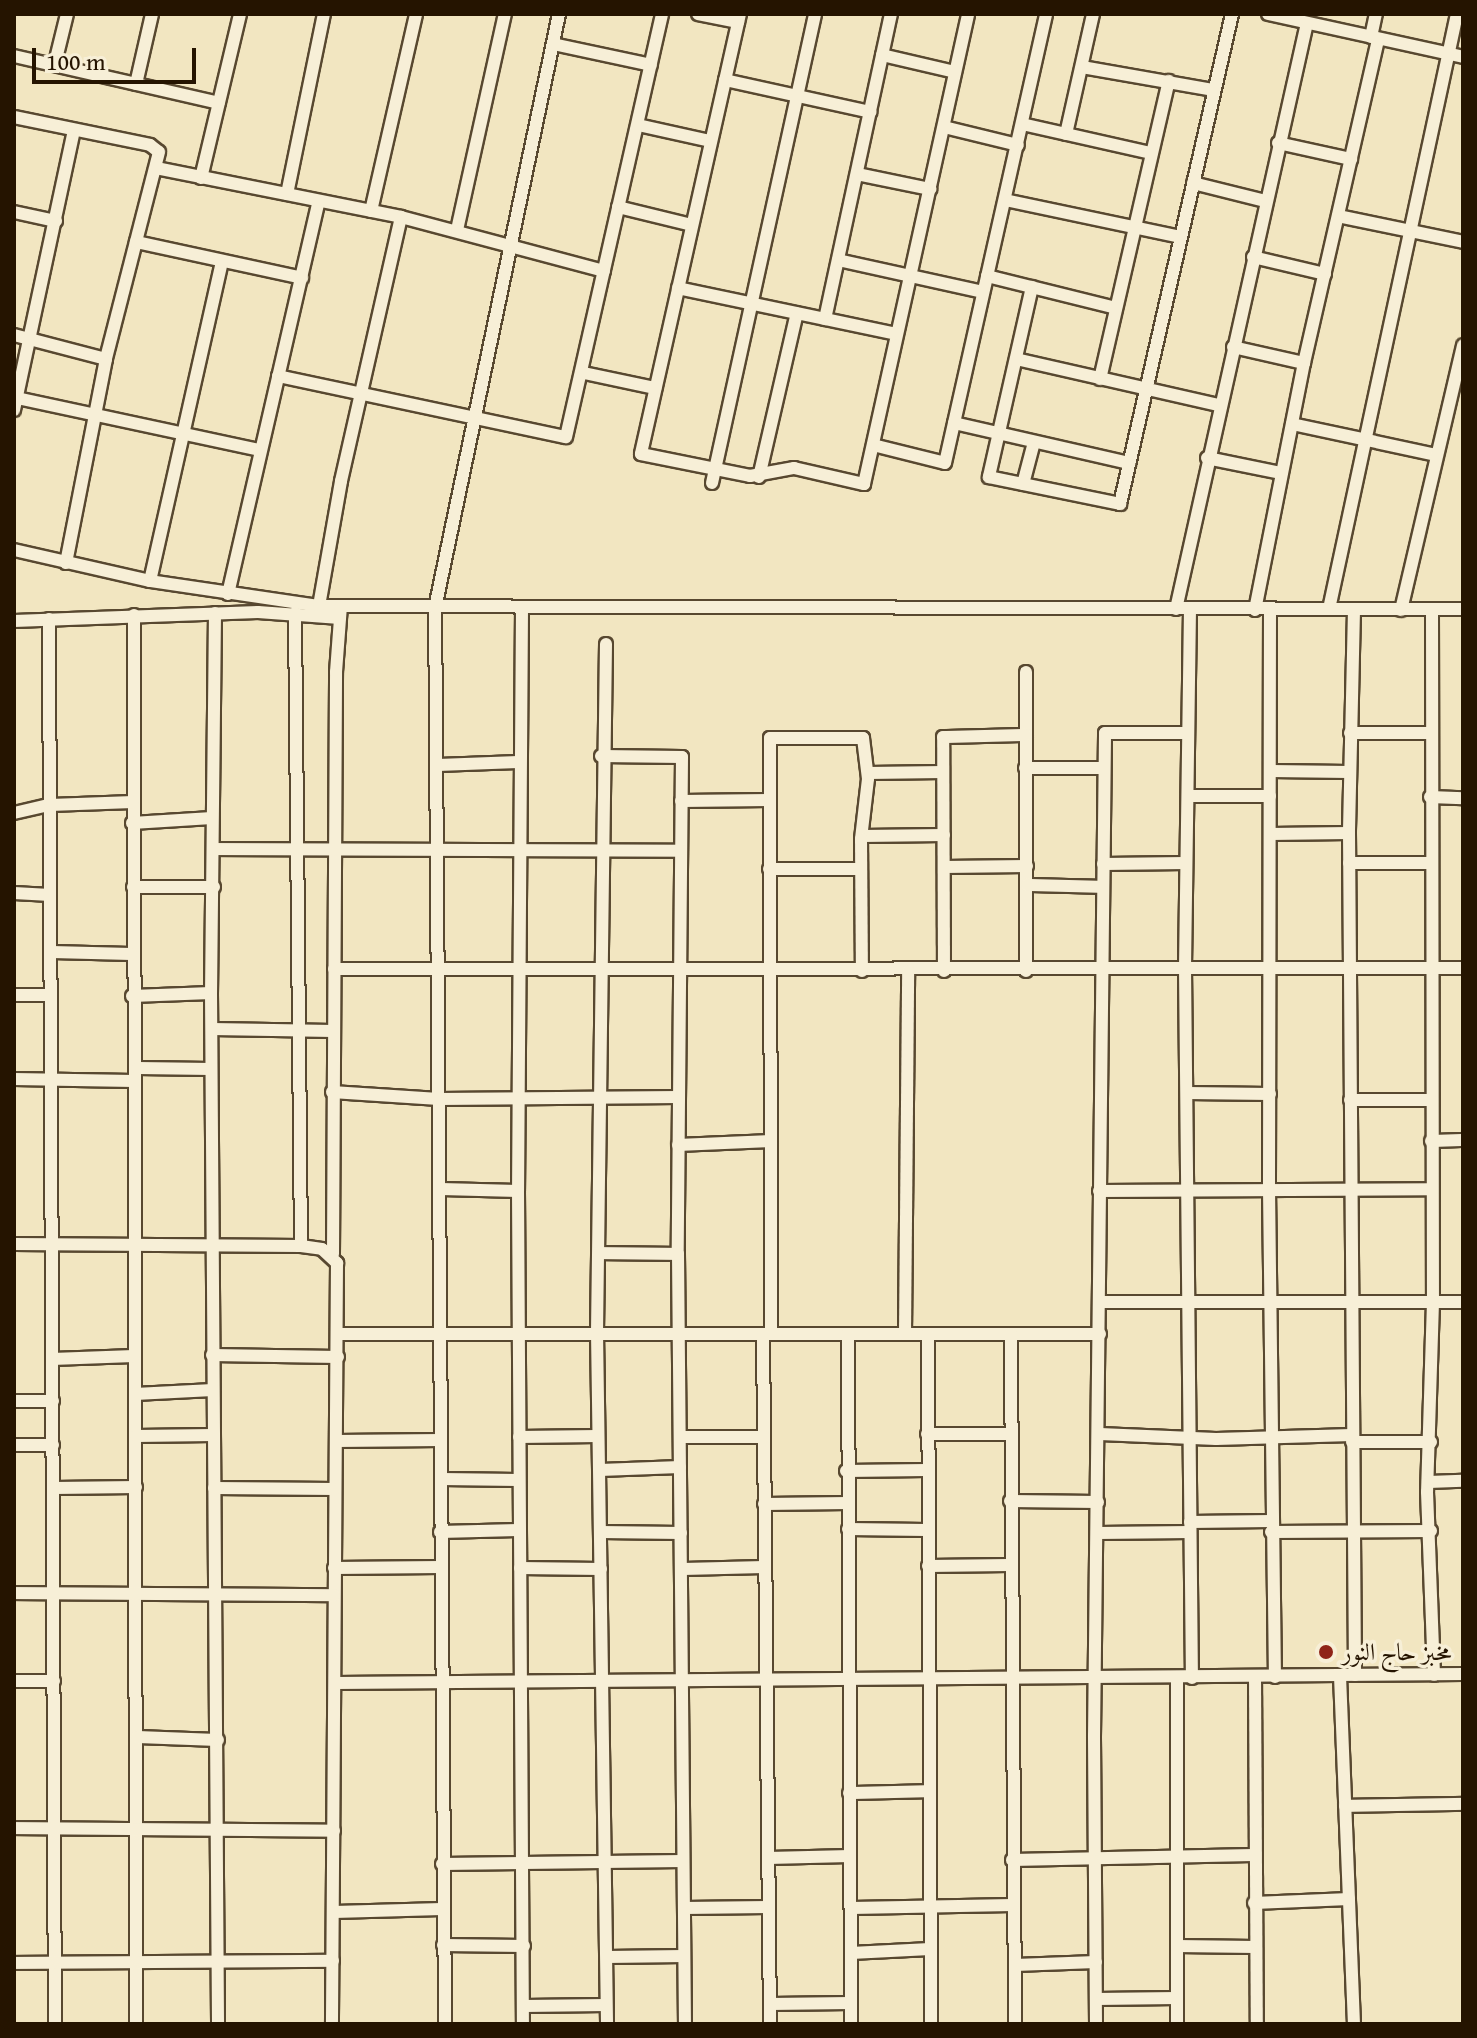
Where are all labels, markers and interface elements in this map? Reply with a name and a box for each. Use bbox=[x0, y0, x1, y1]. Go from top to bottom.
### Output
scale bar bbox=[36, 32, 200, 82]
text: 100 m bbox=[46, 44, 106, 79]
place label: مخبز حاج النور bbox=[1342, 1638, 1451, 1666]
marker: مخبز حاج النور bbox=[1317, 1643, 1335, 1661]

